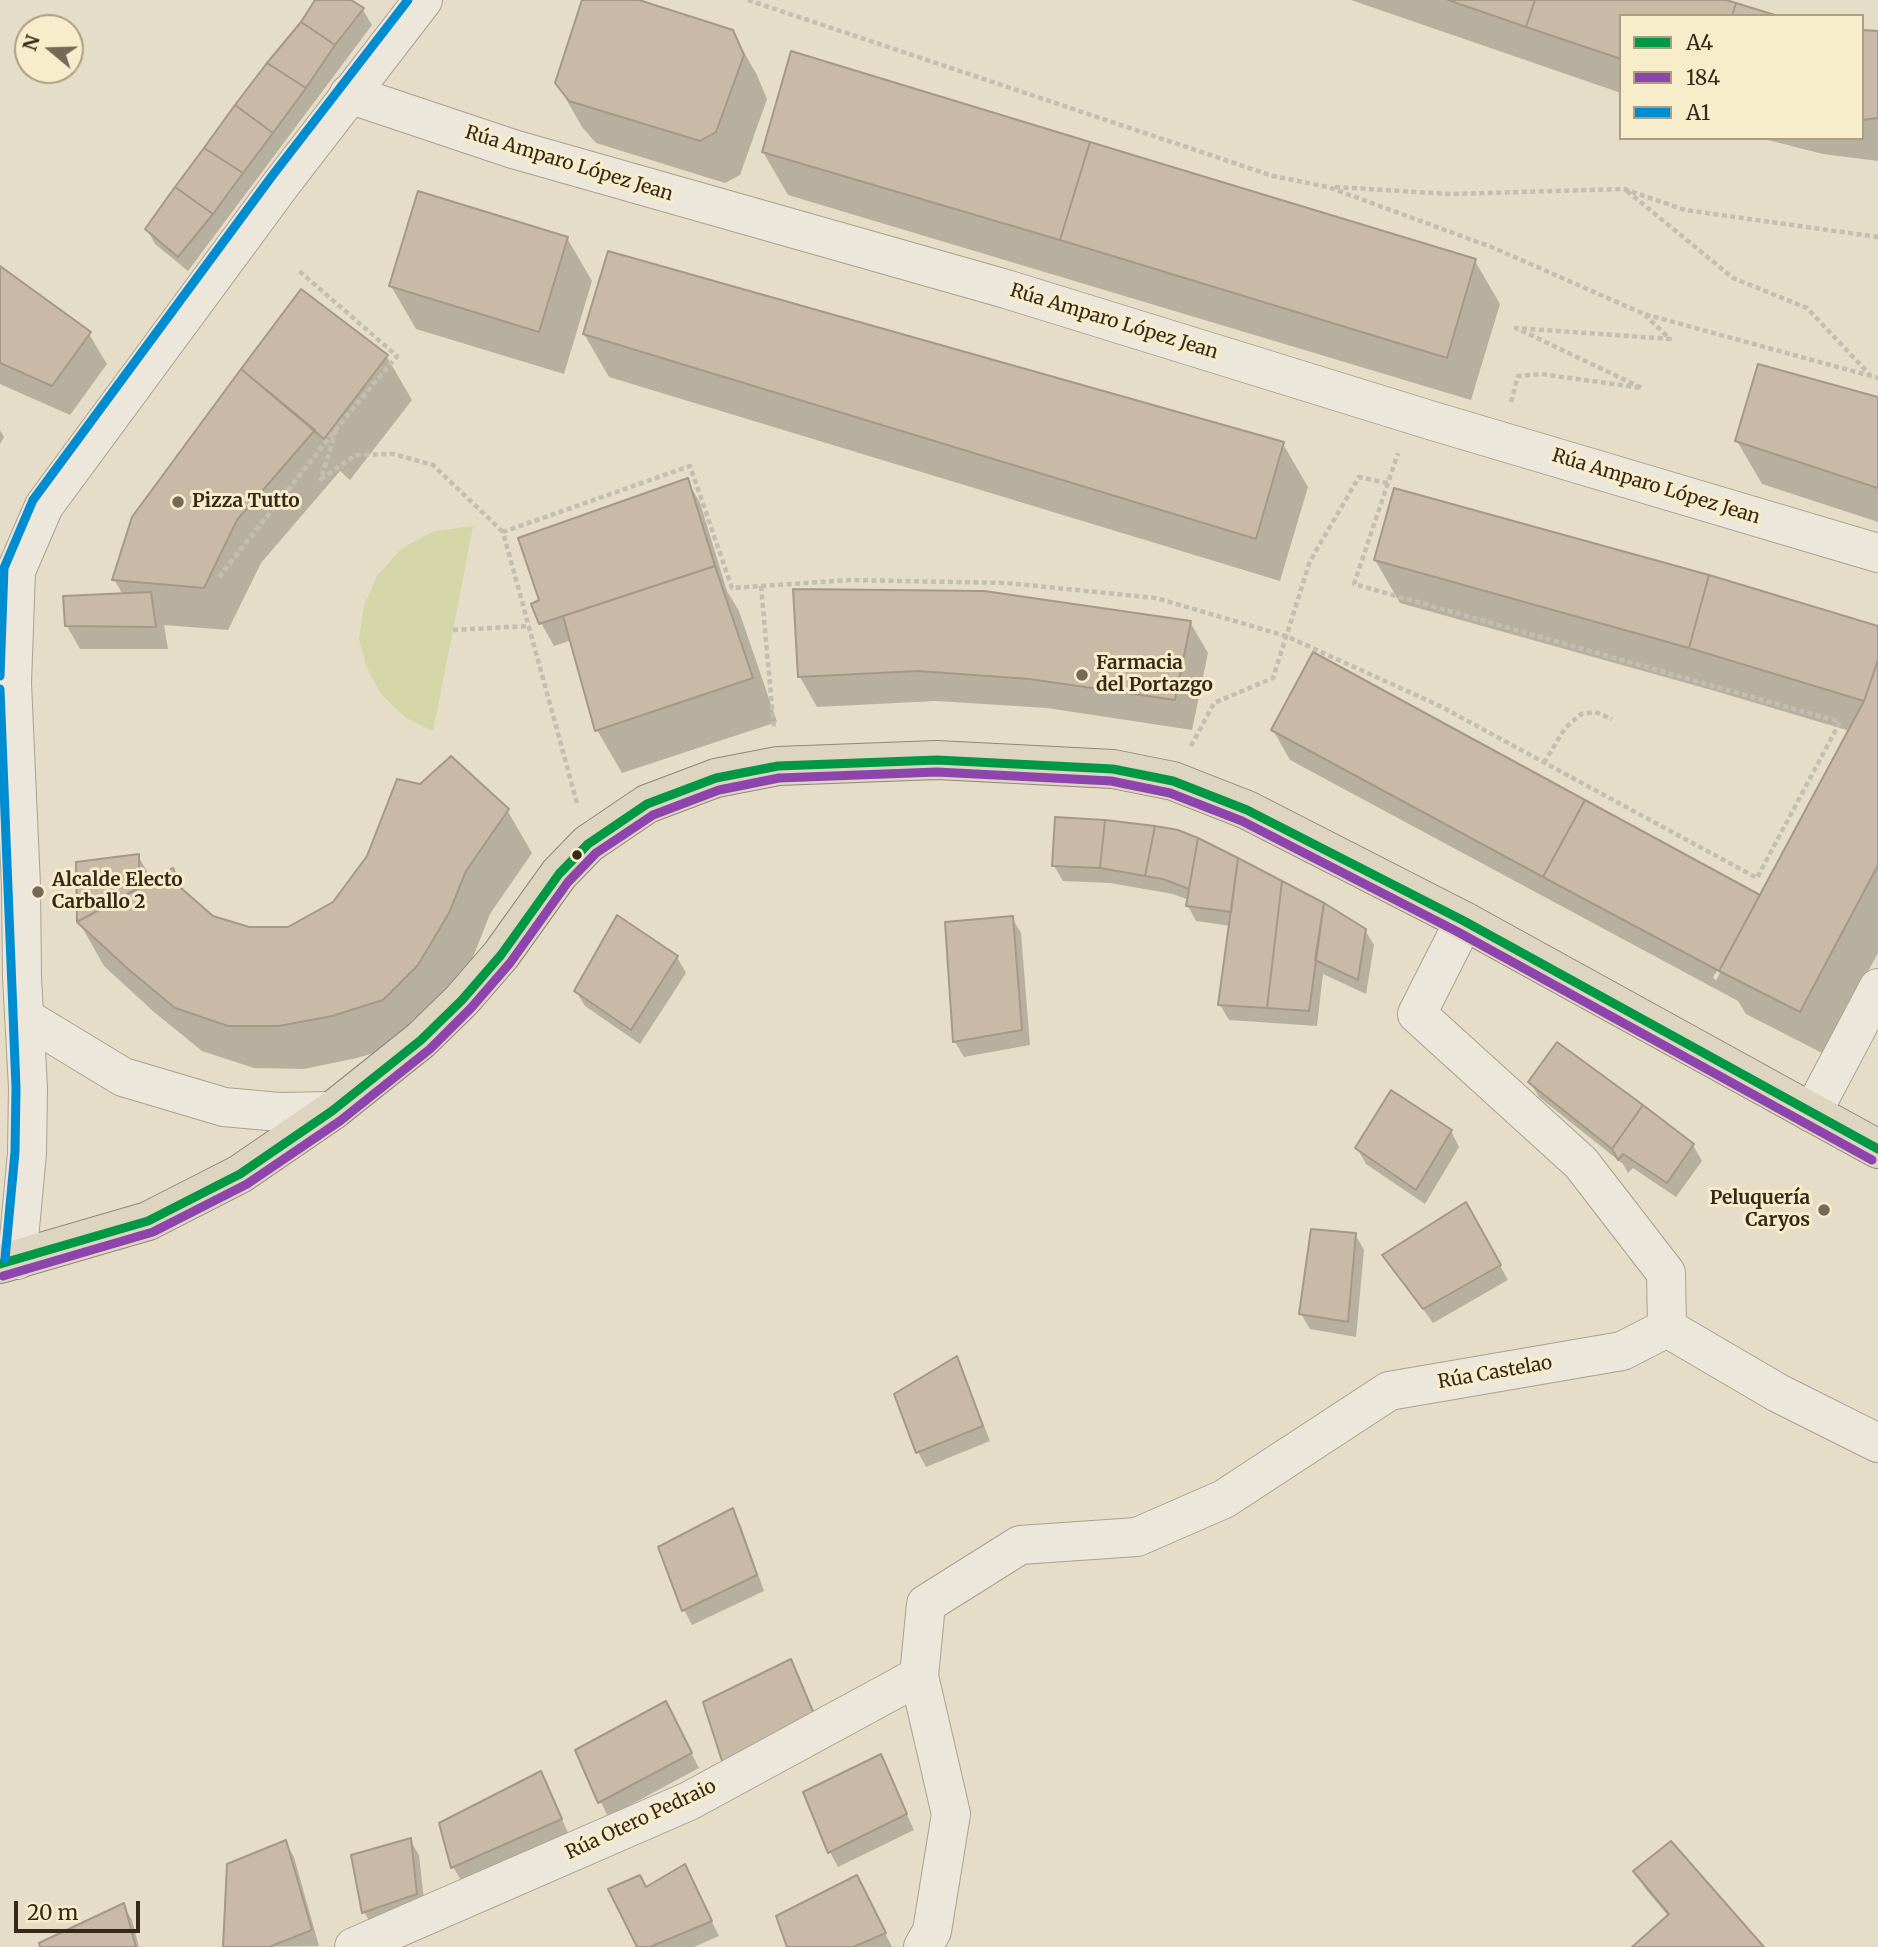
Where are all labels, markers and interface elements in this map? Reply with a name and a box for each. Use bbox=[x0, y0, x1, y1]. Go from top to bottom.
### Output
north arrow bbox=[14, 14, 84, 84]
legend bbox=[1619, 14, 1864, 140]
text: A4 bbox=[1686, 29, 1713, 56]
text: N bbox=[17, 32, 45, 54]
text: 184 bbox=[1686, 64, 1720, 91]
text: A1 bbox=[1686, 99, 1710, 126]
street label: Rúa Amparo López Jean bbox=[462, 121, 676, 207]
street label: Rúa Amparo López Jean bbox=[1007, 279, 1221, 365]
street label: Rúa Amparo López Jean bbox=[1549, 444, 1763, 530]
place label: Pizza Tutto bbox=[192, 491, 300, 513]
marker: Pizza Tutto bbox=[170, 494, 186, 510]
place label: Farmacia del Portazgo bbox=[1096, 653, 1213, 697]
marker: Farmacia del Portazgo bbox=[1074, 667, 1090, 683]
unlabelled marker bbox=[570, 848, 584, 862]
place label: Alcalde Electo Carballo 2 bbox=[52, 870, 182, 914]
marker: Alcalde Electo Carballo 2 bbox=[30, 884, 46, 900]
place label: Peluquería Caryos bbox=[1710, 1188, 1810, 1232]
marker: Peluquería Caryos bbox=[1816, 1202, 1832, 1218]
street label: Rúa Castelao bbox=[1436, 1352, 1554, 1394]
street label: Rúa Otero Pedraio bbox=[562, 1775, 720, 1865]
scale bar bbox=[18, 1888, 144, 1932]
text: 20 m bbox=[27, 1899, 78, 1926]

